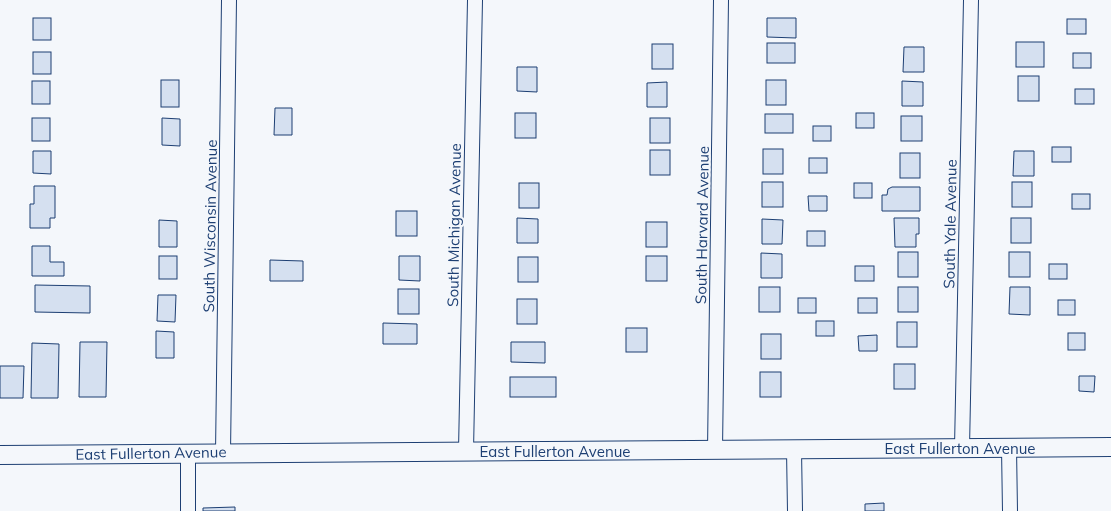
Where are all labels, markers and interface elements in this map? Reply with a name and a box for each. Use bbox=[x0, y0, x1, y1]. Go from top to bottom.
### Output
street label: South Wisconsin Avenue bbox=[199, 139, 221, 313]
street label: South Michigan Avenue bbox=[443, 143, 465, 307]
street label: South Harvard Avenue bbox=[691, 146, 713, 304]
street label: South Yale Avenue bbox=[939, 159, 961, 289]
street label: East Fullerton Avenue bbox=[885, 439, 1036, 458]
street label: East Fullerton Avenue bbox=[75, 442, 227, 464]
street label: East Fullerton Avenue bbox=[480, 442, 631, 461]

